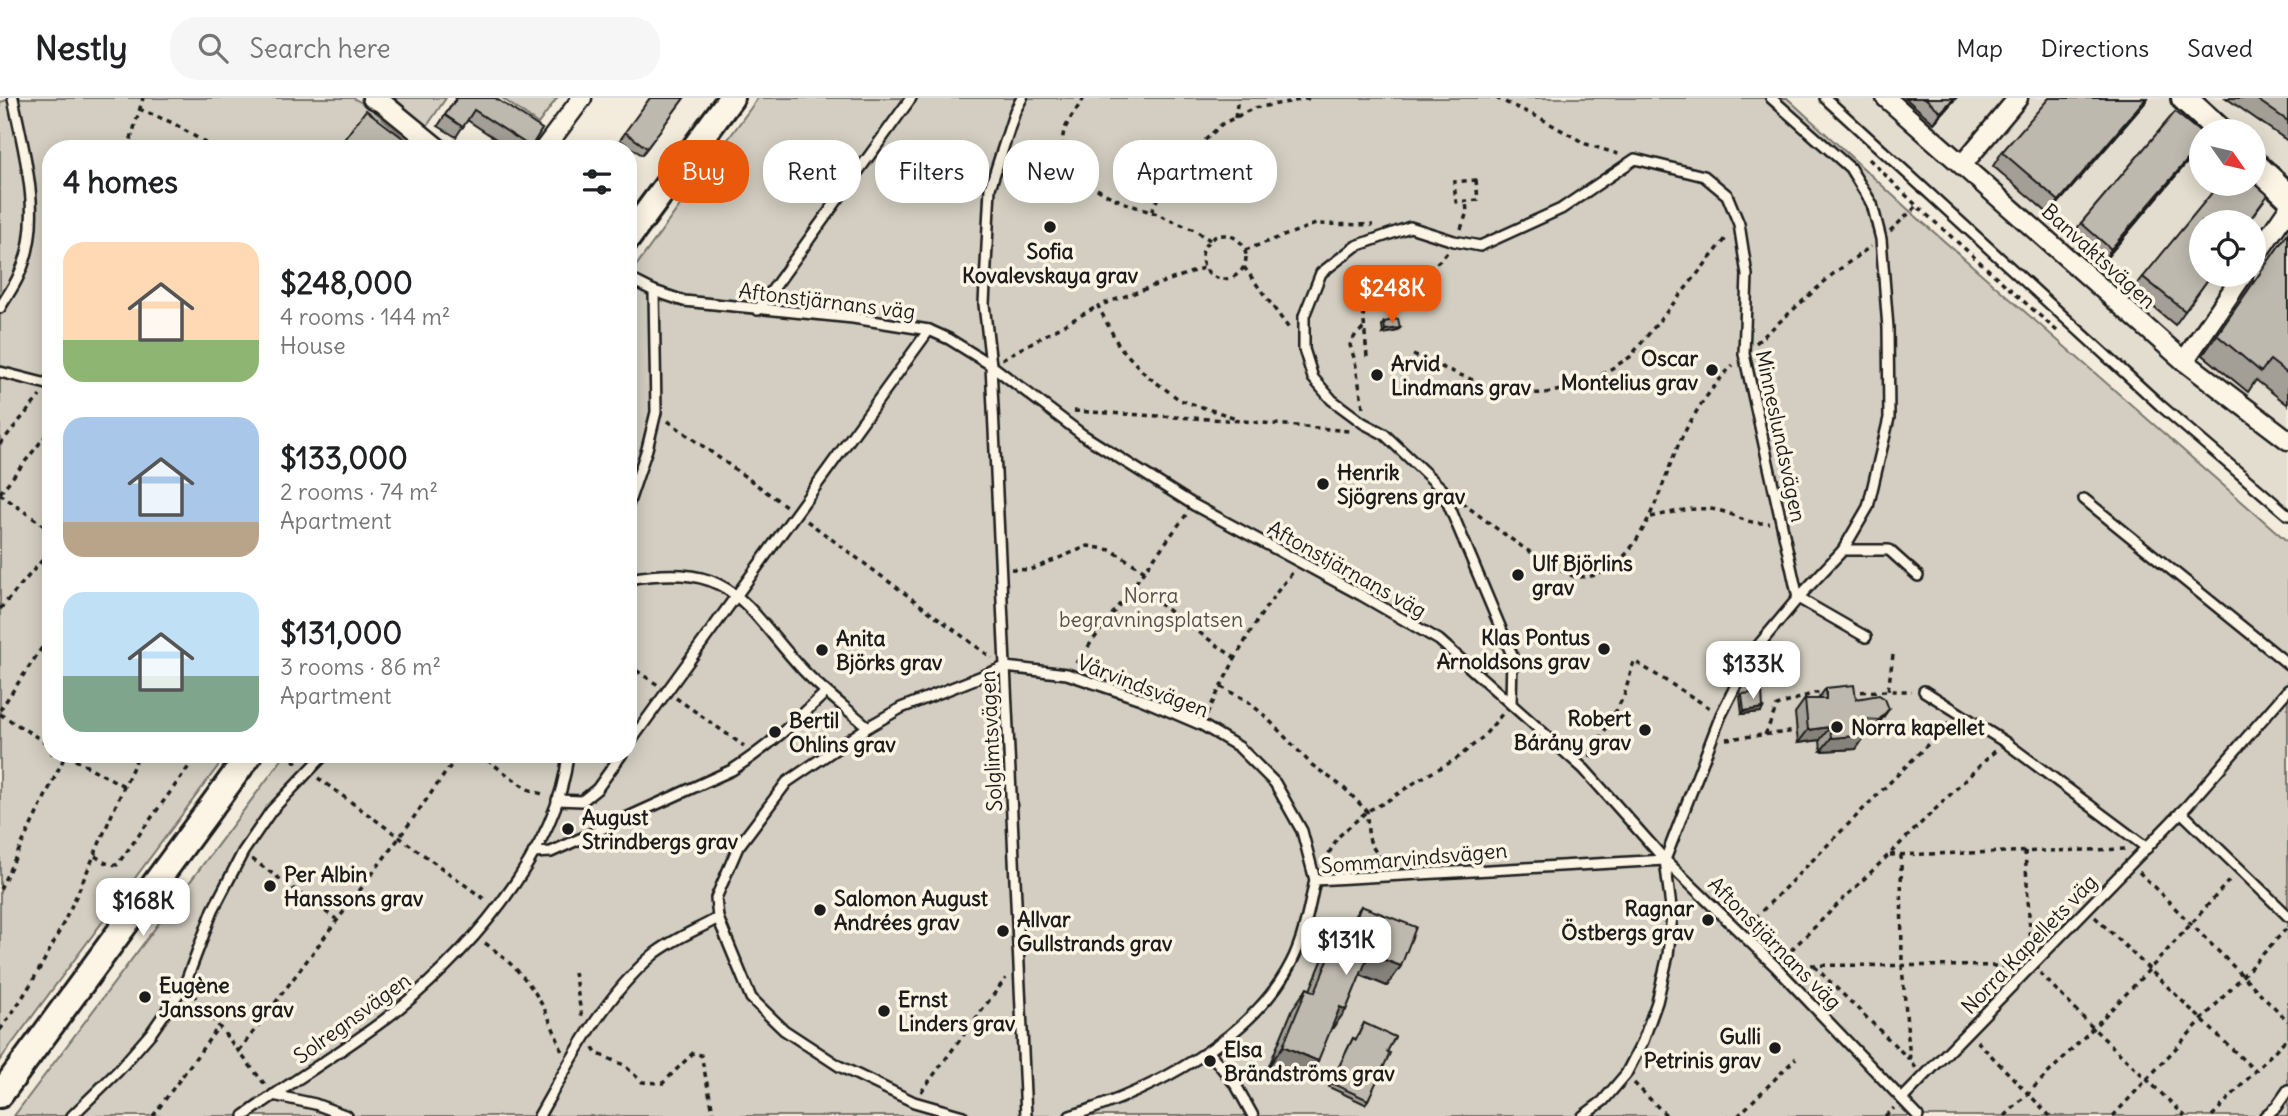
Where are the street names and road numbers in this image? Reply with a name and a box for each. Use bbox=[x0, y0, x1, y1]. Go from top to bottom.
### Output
street label: Banvaktsvägen bbox=[2036, 198, 2162, 314]
street label: Aftonstjärnans väg bbox=[737, 277, 917, 325]
street label: Minneslundsvägen bbox=[1750, 348, 1812, 524]
street label: Aftonstjärnans väg bbox=[1263, 514, 1431, 624]
street label: Vårvindsvägen bbox=[1073, 648, 1213, 724]
street label: Solglimtsvägen bbox=[974, 670, 1008, 812]
street label: Sommarvindsvägen bbox=[1320, 836, 1508, 880]
street label: Norra Kapellets väg bbox=[1955, 868, 2103, 1020]
street label: Aftonstjärnans väg bbox=[1703, 871, 1847, 1015]
street label: Solregnsvägen bbox=[288, 967, 416, 1069]

